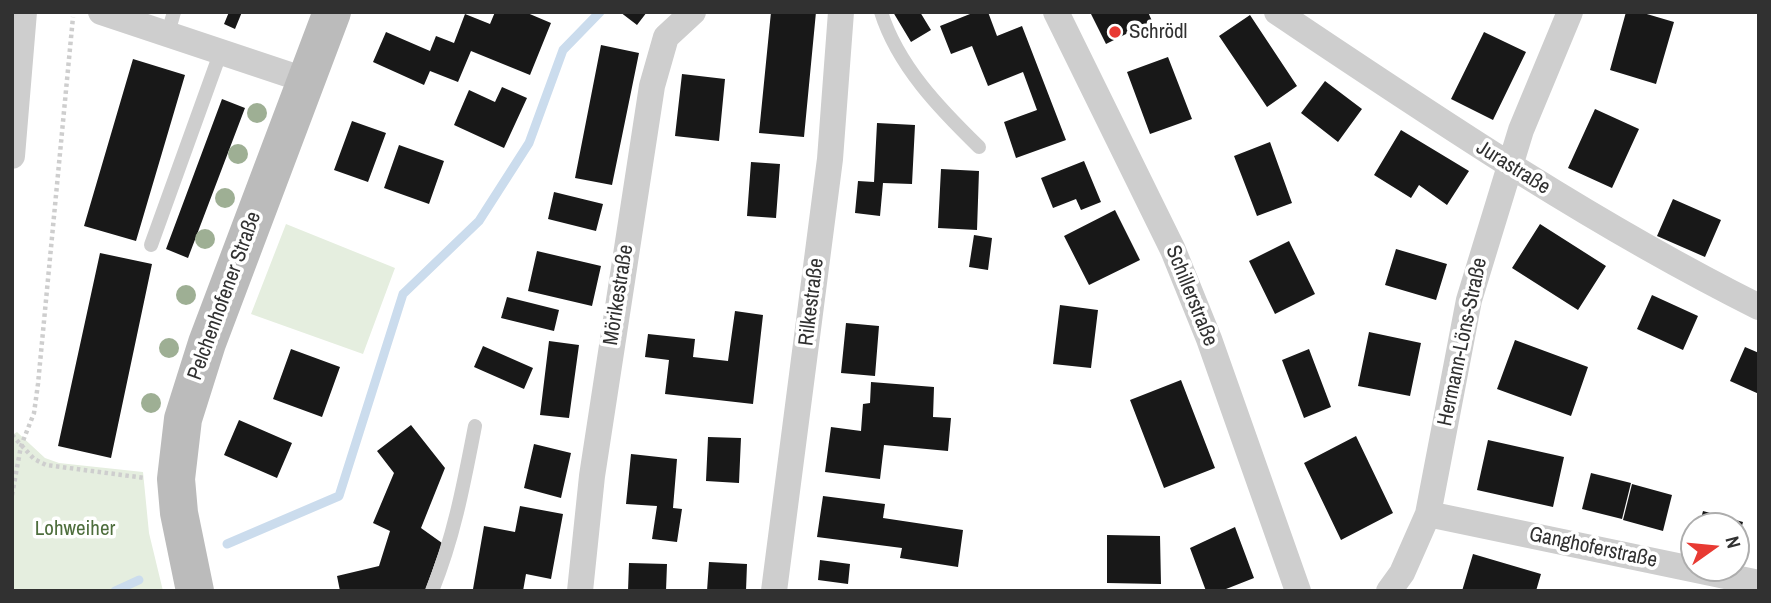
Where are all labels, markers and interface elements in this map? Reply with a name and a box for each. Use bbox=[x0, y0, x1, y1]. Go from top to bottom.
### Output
place label: Schrödl bbox=[1129, 19, 1187, 45]
marker: Schrödl bbox=[1107, 24, 1123, 40]
street label: Jurastraße bbox=[1471, 136, 1555, 200]
street label: Pelchenhofener Straße bbox=[183, 208, 267, 384]
street label: Schillerstraße bbox=[1159, 242, 1223, 350]
street label: Mörikestraße bbox=[599, 243, 639, 347]
street label: Hermann-Löns-Straße bbox=[1433, 256, 1493, 428]
street label: Rilkestraße bbox=[794, 257, 830, 347]
north arrow bbox=[1680, 512, 1750, 582]
park label: Lohweiher bbox=[35, 516, 115, 542]
street label: Ganghoferstraße bbox=[1527, 522, 1659, 574]
text: N bbox=[1719, 533, 1747, 551]

